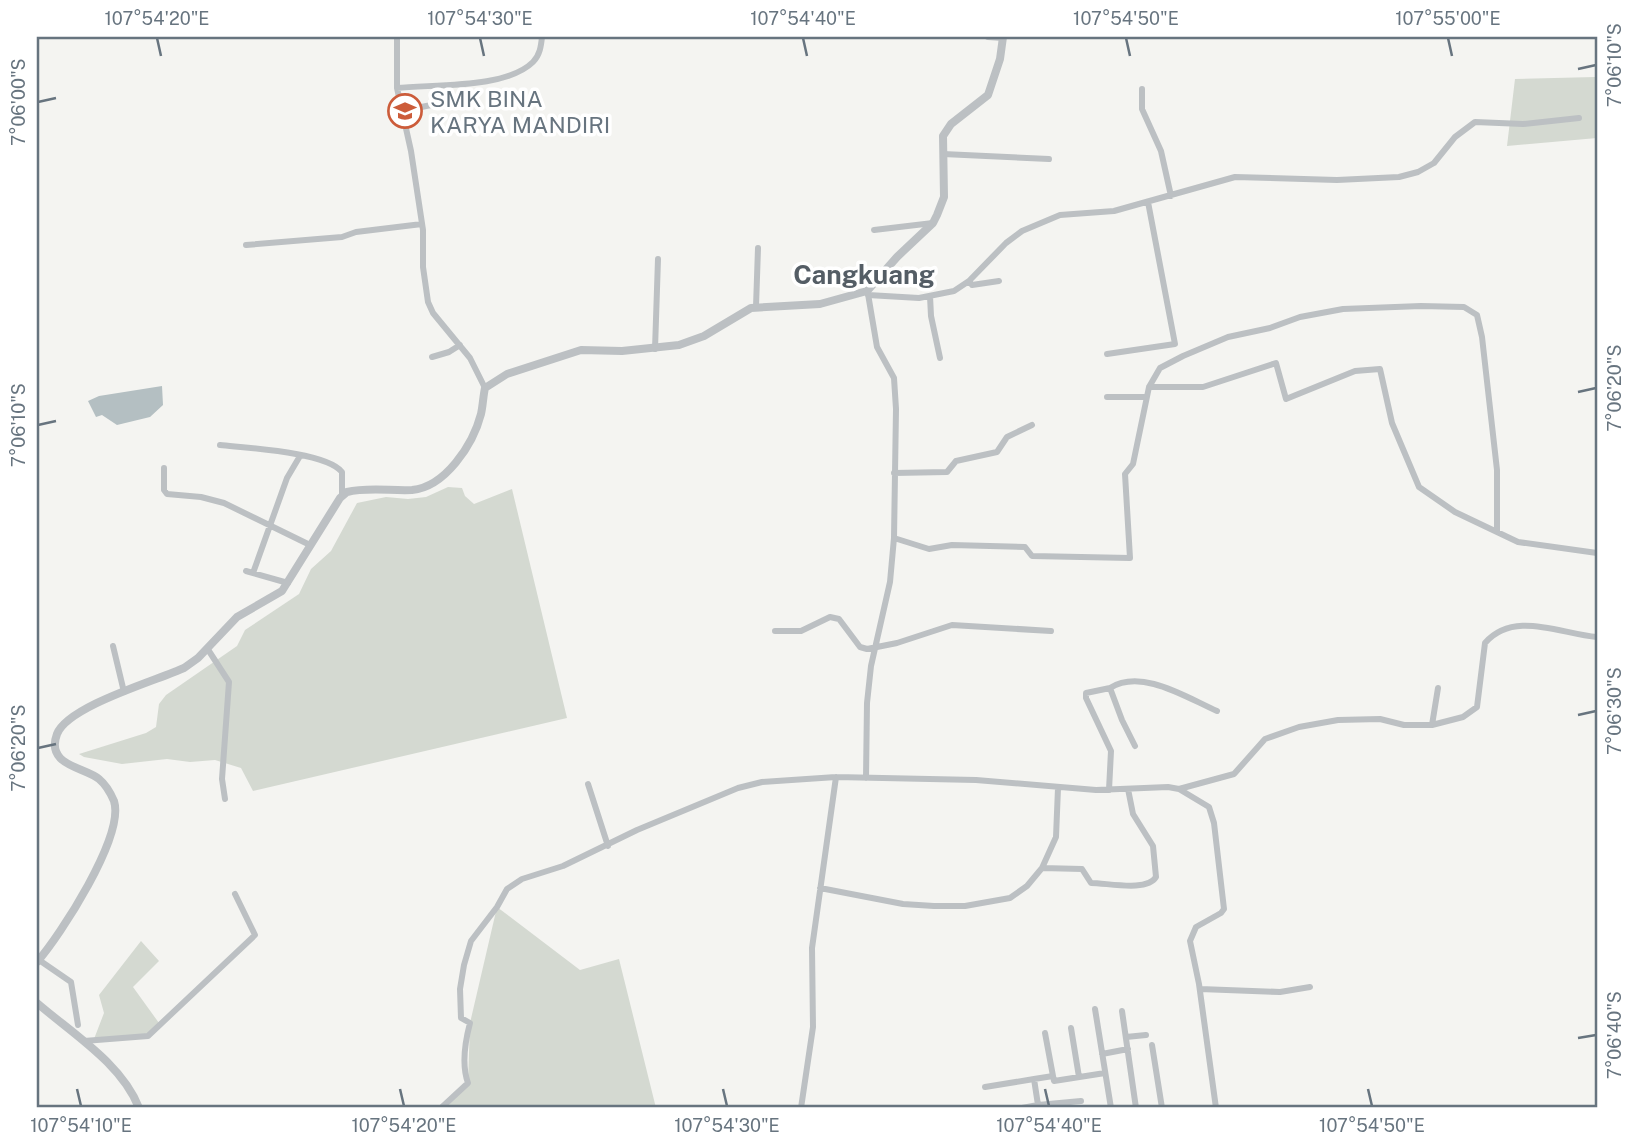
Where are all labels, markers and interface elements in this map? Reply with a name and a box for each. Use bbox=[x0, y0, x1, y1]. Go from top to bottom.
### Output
text: 107°54'20"E bbox=[104, 8, 210, 29]
text: 107°54'30"E bbox=[427, 8, 533, 29]
text: 107°54'40"E bbox=[750, 8, 856, 29]
text: 107°54'50"E bbox=[1073, 8, 1179, 29]
text: 107°55'00"E bbox=[1395, 8, 1501, 29]
text: 7°06'10"S bbox=[1604, 23, 1625, 107]
text: 7°06'00"S bbox=[8, 58, 29, 146]
place label: SMK BINA KARYA MANDIRI bbox=[430, 85, 610, 138]
school or university icon: SMK BINA KARYA MANDIRI bbox=[386, 92, 424, 130]
district label: Cangkuang bbox=[793, 259, 935, 290]
text: 7°06'20"S bbox=[1604, 344, 1625, 432]
text: 7°06'10"S bbox=[8, 383, 29, 467]
text: 7°06'30"S bbox=[1604, 667, 1625, 755]
text: 7°06'20"S bbox=[8, 704, 29, 792]
text: 7°06'40"S bbox=[1604, 991, 1625, 1079]
text: 107°54'10"E bbox=[30, 1115, 132, 1136]
text: 107°54'20"E bbox=[351, 1115, 457, 1136]
text: 107°54'30"E bbox=[674, 1115, 780, 1136]
text: 107°54'40"E bbox=[996, 1115, 1102, 1136]
text: 107°54'50"E bbox=[1319, 1115, 1425, 1136]

